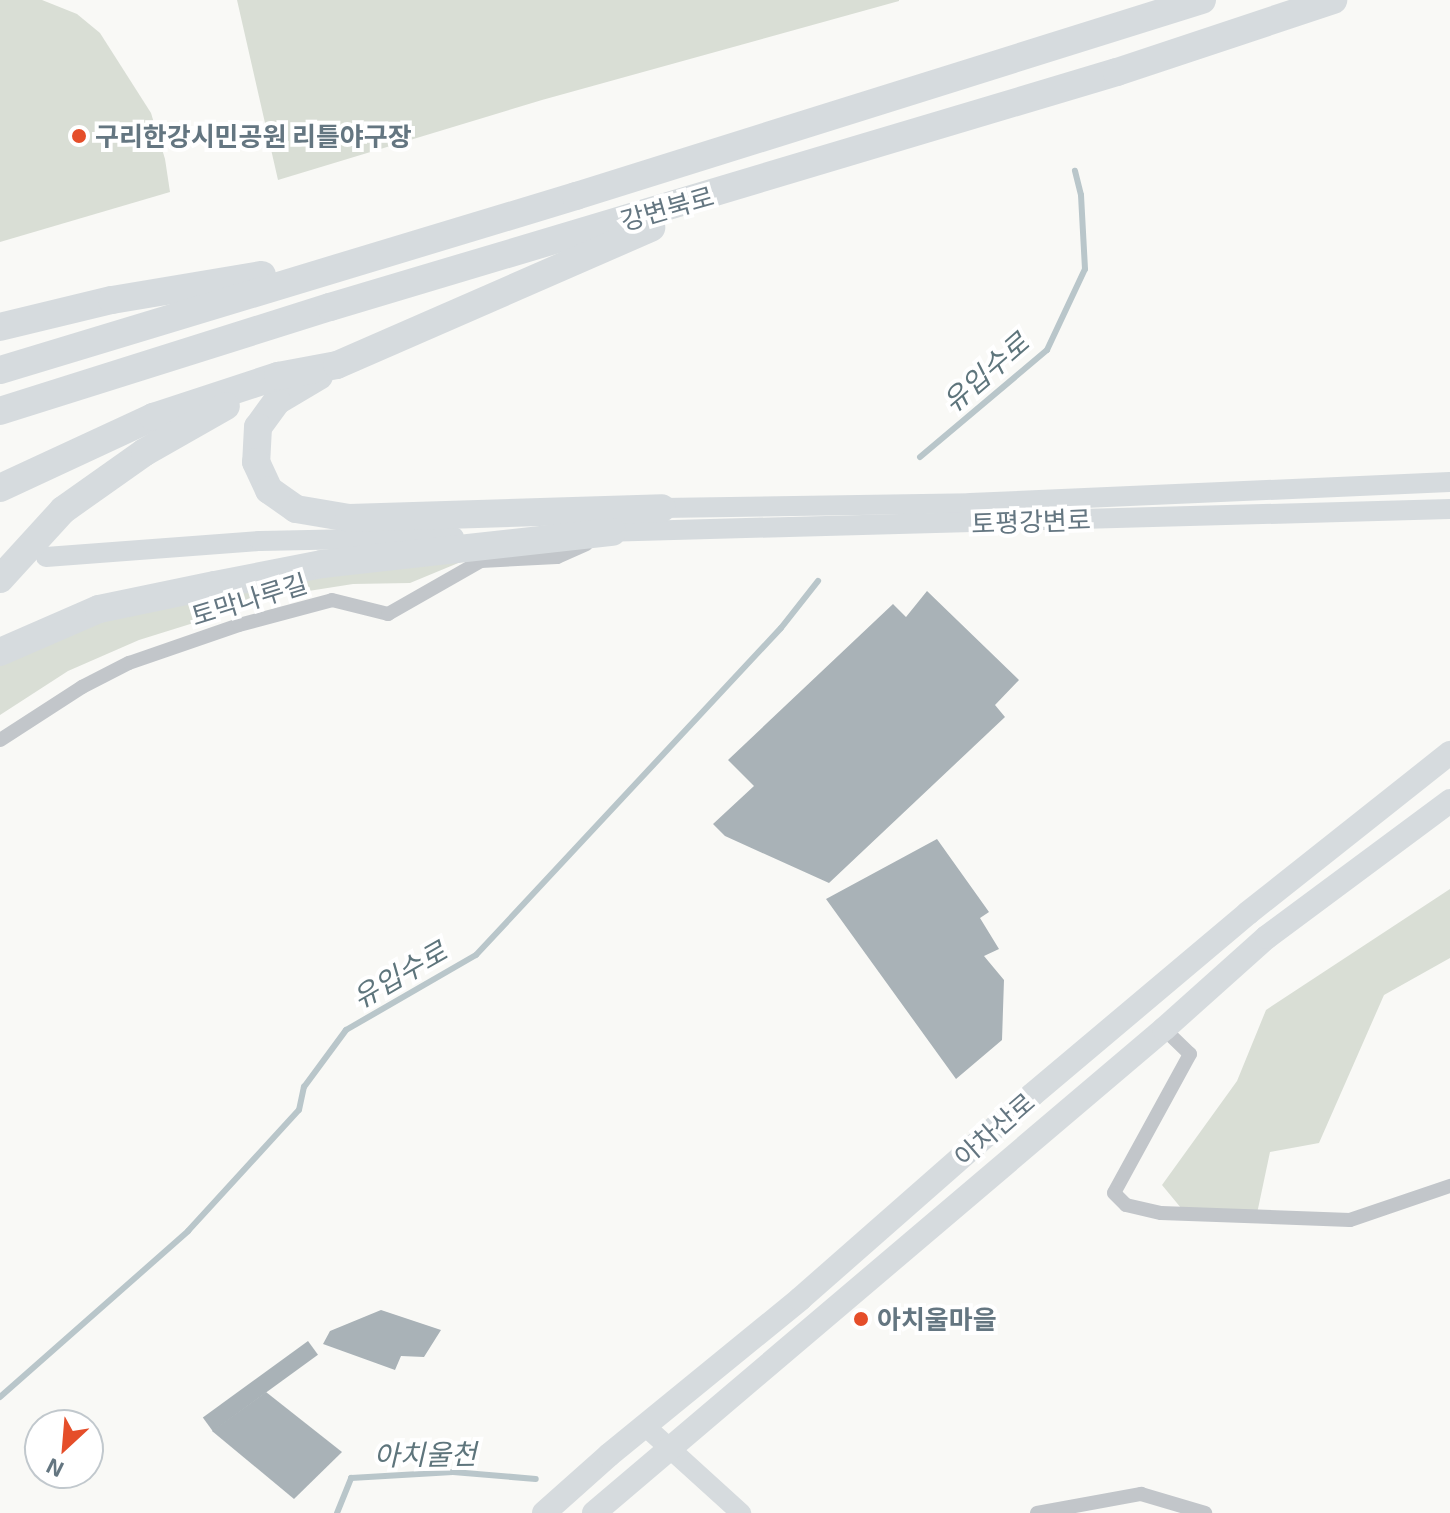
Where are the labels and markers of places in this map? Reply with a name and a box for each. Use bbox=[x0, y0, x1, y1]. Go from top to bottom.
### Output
place label: 구리한강시민공원 리틀야구장 bbox=[95, 120, 412, 152]
marker: 구리한강시민공원 리틀야구장 bbox=[70, 127, 88, 145]
place label: 아치울마을 bbox=[877, 1303, 997, 1335]
marker: 아치울마을 bbox=[852, 1310, 870, 1328]

